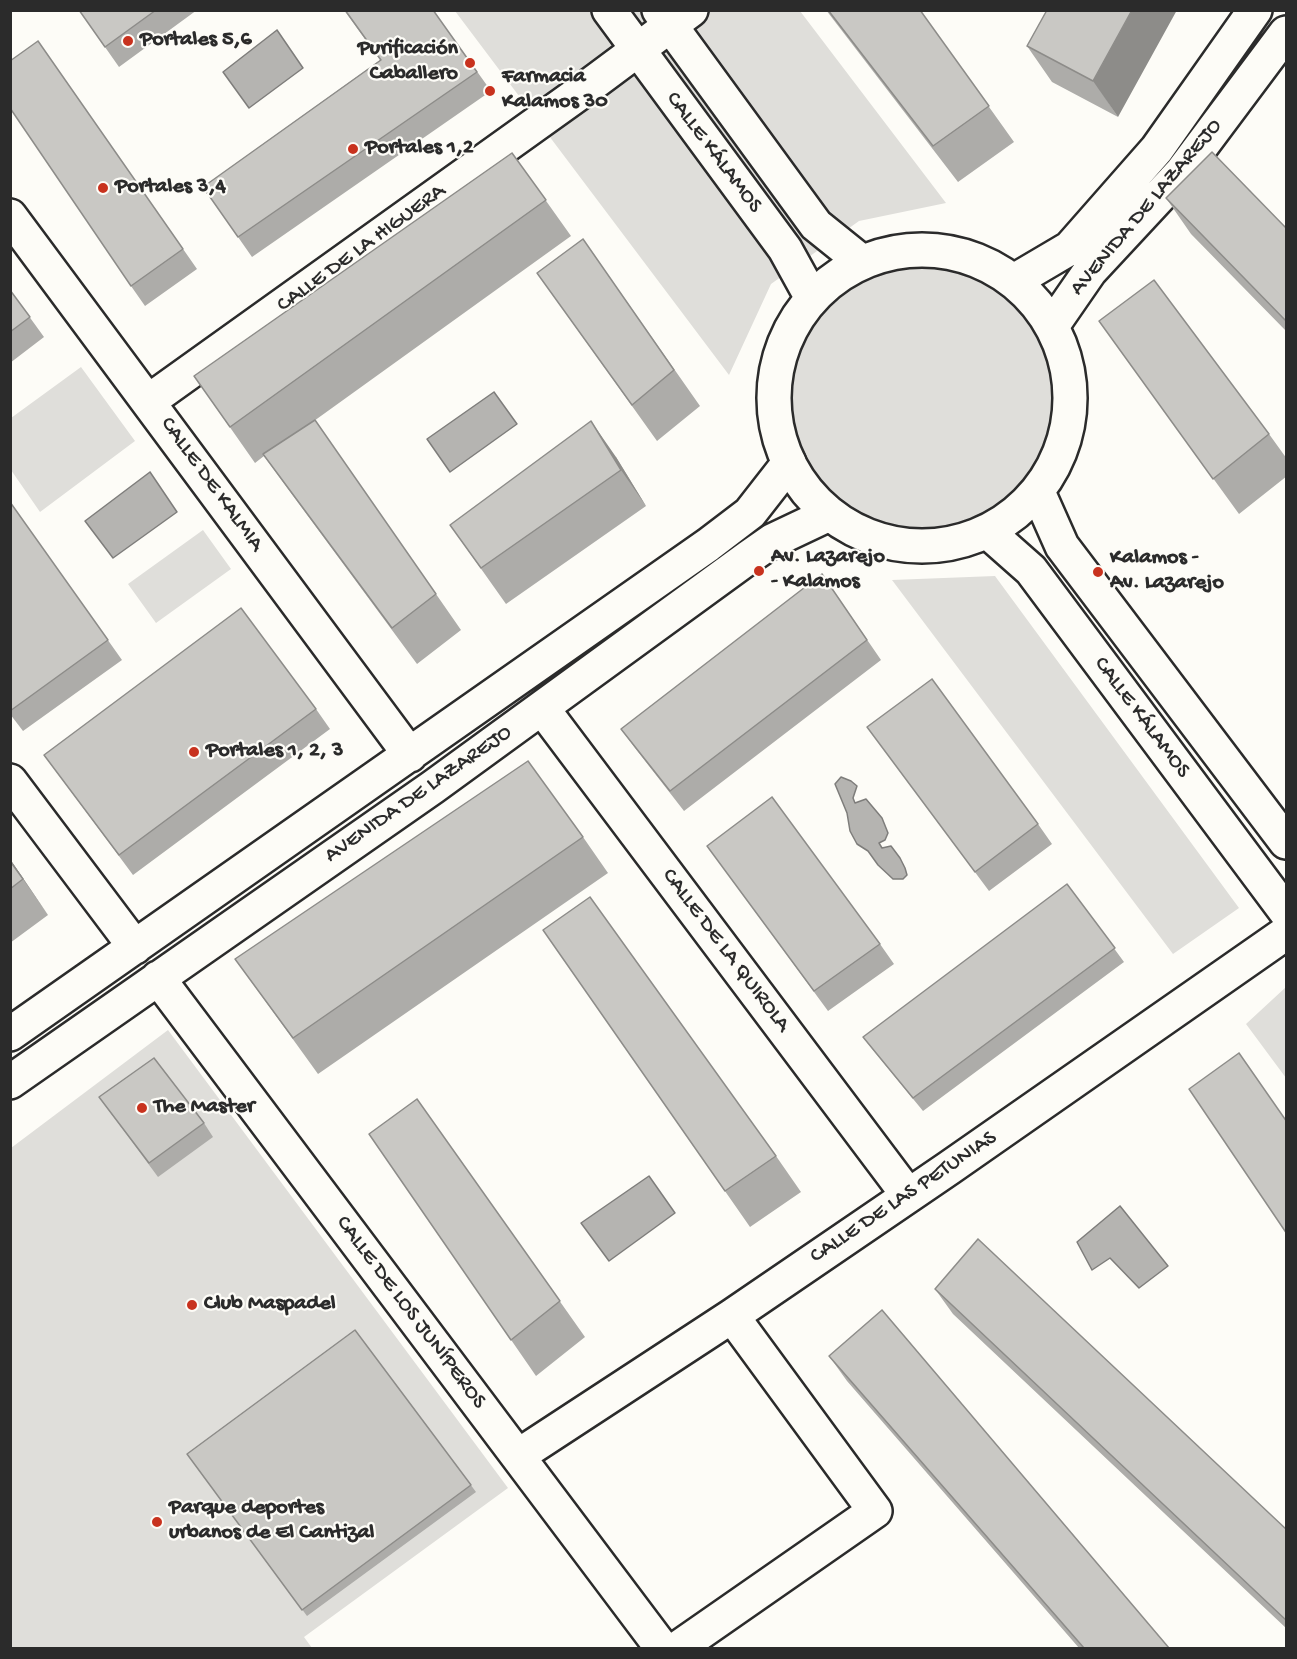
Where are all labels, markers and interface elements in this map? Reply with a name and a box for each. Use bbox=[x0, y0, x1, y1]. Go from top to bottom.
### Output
place label: Portales 5,6 bbox=[140, 28, 252, 54]
marker: Portales 5,6 bbox=[121, 34, 135, 48]
place label: Purificación Caballero bbox=[358, 37, 458, 88]
marker: Purificación Caballero bbox=[463, 56, 477, 70]
place label: Farmacia Kalamos 30 bbox=[502, 65, 608, 116]
marker: Farmacia Kalamos 30 bbox=[483, 84, 497, 98]
street label: CALLE KÁLAMOS bbox=[659, 87, 767, 219]
street label: AVENIDA DE LAZAREJO bbox=[1065, 114, 1229, 302]
place label: Portales 1,2 bbox=[365, 136, 474, 162]
marker: Portales 1,2 bbox=[346, 142, 360, 156]
place label: Portales 3,4 bbox=[115, 175, 226, 201]
street label: CALLE DE LA HIGUERA bbox=[273, 179, 451, 319]
marker: Portales 3,4 bbox=[96, 181, 110, 195]
street label: CALLE DE KALMIA bbox=[153, 413, 269, 557]
place label: Av. Lazarejo - Kalamos bbox=[771, 545, 885, 596]
place label: Kalamos - Av. Lazarejo bbox=[1110, 546, 1224, 598]
marker: Av. Lazarejo - Kalamos bbox=[752, 564, 766, 578]
marker: Kalamos - Av. Lazarejo bbox=[1091, 565, 1105, 579]
street label: CALLE KÁLAMOS bbox=[1087, 652, 1195, 784]
street label: AVENIDA DE LAZAREJO bbox=[320, 720, 518, 870]
place label: Portales 1, 2, 3 bbox=[206, 739, 343, 765]
marker: Portales 1, 2, 3 bbox=[187, 745, 201, 759]
street label: CALLE DE LA QUIROLA bbox=[655, 864, 795, 1038]
place label: The Master bbox=[154, 1095, 255, 1121]
marker: The Master bbox=[135, 1101, 149, 1115]
street label: CALLE DE LAS PETUNIAS bbox=[806, 1126, 1002, 1270]
street label: CALLE DE LOS JUNÍPEROS bbox=[329, 1211, 491, 1415]
place label: Club Maspadel bbox=[204, 1292, 336, 1318]
marker: Club Maspadel bbox=[185, 1298, 199, 1312]
place label: Parque deportes urbanos de El Cantizal bbox=[169, 1496, 374, 1548]
marker: Parque deportes urbanos de El Cantizal bbox=[150, 1515, 164, 1529]

